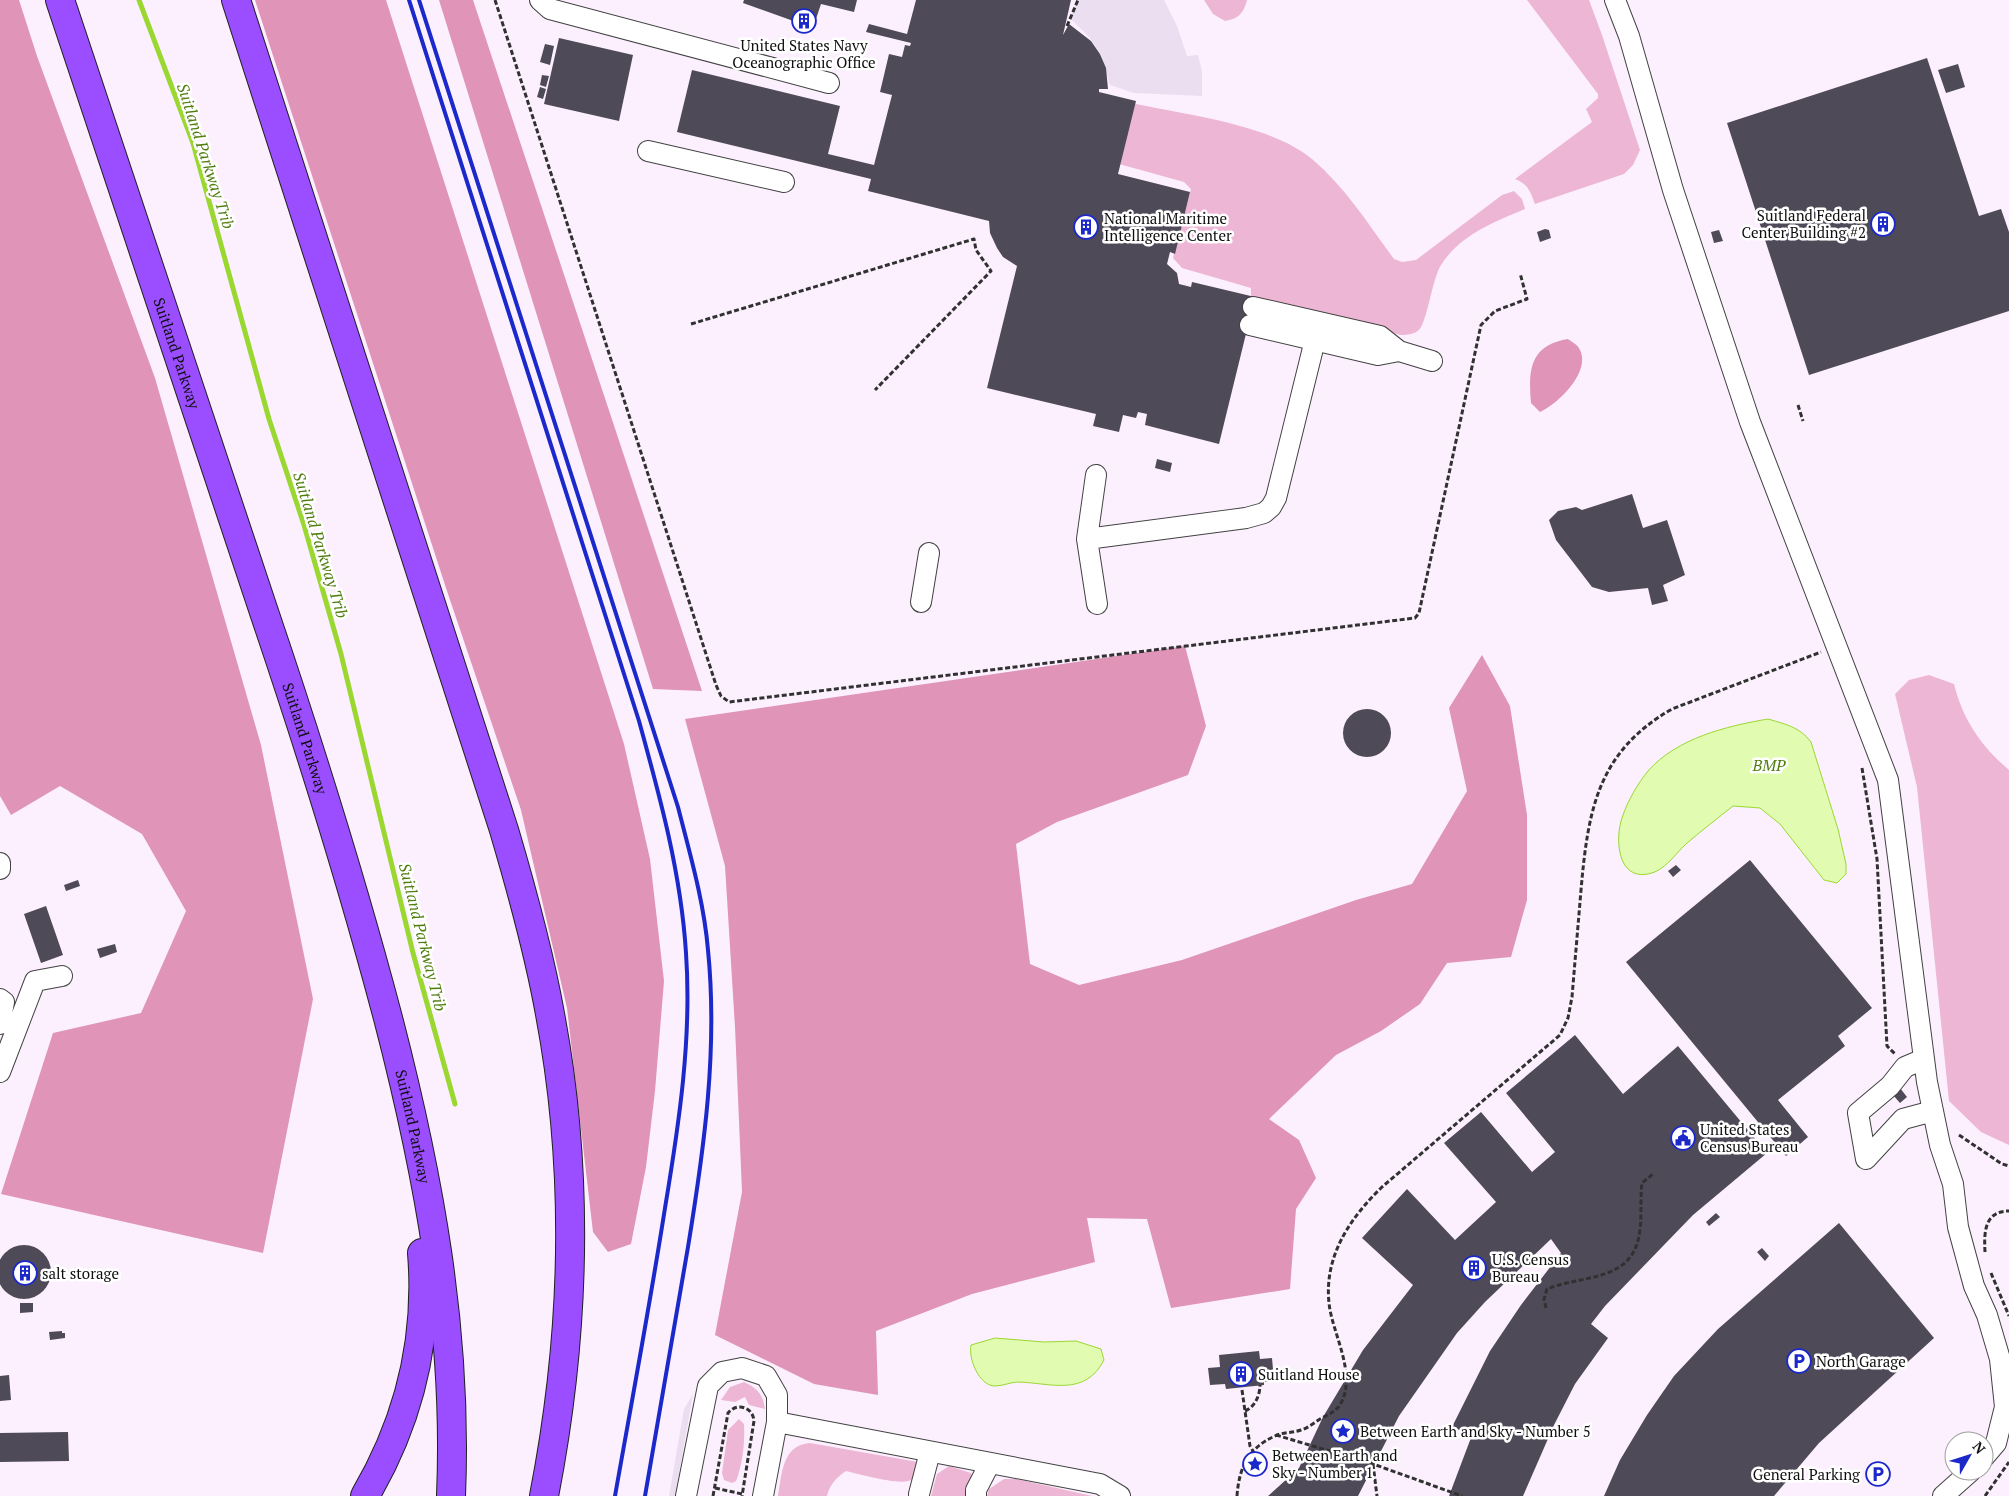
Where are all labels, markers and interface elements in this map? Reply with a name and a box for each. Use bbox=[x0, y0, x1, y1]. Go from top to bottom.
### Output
building icon: United States Navy Oceanographic Office bbox=[791, 8, 817, 34]
place label: United States Navy Oceanographic Office bbox=[732, 35, 876, 72]
water label: Suitland Parkway Trib bbox=[172, 80, 240, 232]
place label: Suitland Federal Center Building #2 bbox=[1742, 205, 1866, 242]
place label: National Maritime Intelligence Center bbox=[1104, 208, 1232, 245]
building icon: Suitland Federal Center Building #2 bbox=[1870, 211, 1896, 237]
building icon: National Maritime Intelligence Center bbox=[1073, 214, 1099, 240]
street label: Suitland Parkway bbox=[149, 295, 205, 412]
water label: Suitland Parkway Trib bbox=[288, 469, 354, 621]
street label: Suitland Parkway bbox=[278, 680, 333, 797]
water label: BMP bbox=[1752, 754, 1786, 776]
water label: Suitland Parkway Trib bbox=[394, 861, 452, 1013]
street label: Suitland Parkway bbox=[391, 1067, 435, 1185]
place label: United States Census Bureau bbox=[1700, 1119, 1799, 1156]
public building icon: United States Census Bureau bbox=[1670, 1125, 1696, 1151]
place label: U.S. Census Bureau bbox=[1492, 1249, 1569, 1286]
building icon: U.S. Census Bureau bbox=[1461, 1255, 1487, 1281]
building icon: salt storage bbox=[12, 1260, 38, 1286]
place label: salt storage bbox=[42, 1263, 119, 1283]
parking icon: North Garage bbox=[1786, 1348, 1812, 1374]
place label: North Garage bbox=[1816, 1351, 1906, 1371]
building icon: Suitland House bbox=[1228, 1361, 1254, 1387]
place label: Suitland House bbox=[1258, 1364, 1360, 1384]
place icon: Between Earth and Sky - Number 5 bbox=[1330, 1418, 1356, 1444]
place label: Between Earth and Sky - Number 5 bbox=[1360, 1421, 1591, 1441]
north arrow bbox=[1944, 1431, 1994, 1481]
text: N bbox=[1969, 1437, 1990, 1458]
place label: Between Earth and Sky - Number 1 bbox=[1272, 1445, 1398, 1482]
place icon: Between Earth and Sky - Number 1 bbox=[1242, 1451, 1268, 1477]
parking icon: General Parking bbox=[1865, 1461, 1891, 1487]
place label: General Parking bbox=[1753, 1464, 1861, 1484]

